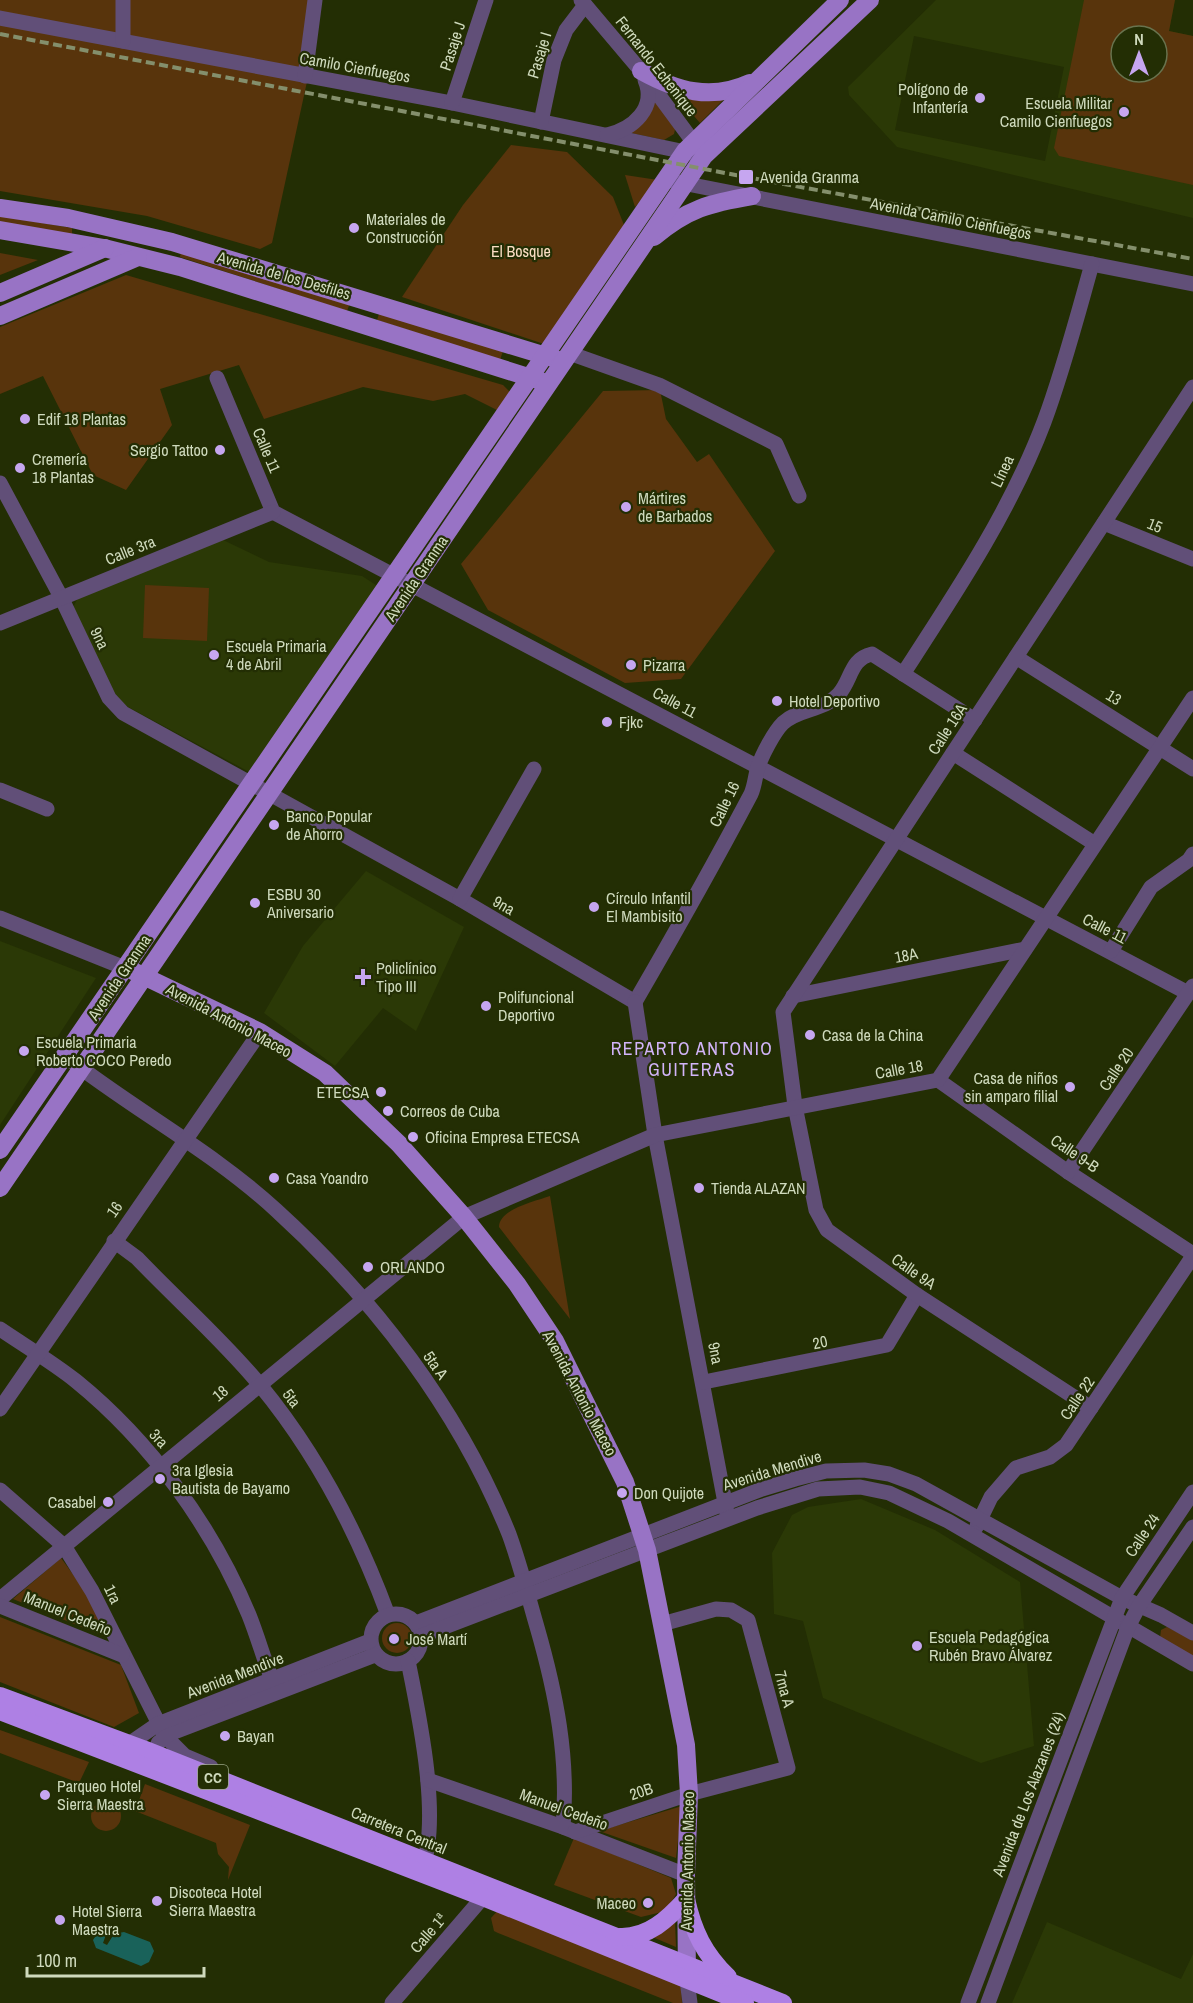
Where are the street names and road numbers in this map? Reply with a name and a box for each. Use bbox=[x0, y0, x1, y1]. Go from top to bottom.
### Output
street label: Fernando Echenique bbox=[611, 11, 703, 121]
street label: Pasaje J bbox=[434, 19, 470, 73]
street label: Pasaje I bbox=[522, 29, 556, 81]
street label: Camilo Cienfuegos bbox=[298, 46, 412, 88]
street label: Avenida Camilo Cienfuegos bbox=[867, 191, 1034, 244]
street label: Avenida de los Desfiles bbox=[214, 245, 353, 305]
street label: Calle 11 bbox=[248, 424, 287, 477]
street label: Línea bbox=[985, 451, 1019, 491]
street label: 15 bbox=[1144, 512, 1166, 538]
street label: Calle 3ra bbox=[102, 530, 159, 570]
street label: Avenida Granma bbox=[379, 530, 453, 626]
street label: 9na bbox=[85, 623, 115, 653]
street label: Calle 11 bbox=[649, 681, 702, 723]
street label: 13 bbox=[1102, 684, 1126, 710]
street label: Calle 16A bbox=[922, 699, 972, 759]
street label: Calle 16 bbox=[704, 778, 744, 830]
street label: 9na bbox=[489, 890, 520, 920]
street label: Calle 11 bbox=[1079, 907, 1132, 949]
street label: Avenida Granma bbox=[82, 929, 156, 1025]
street label: 18A bbox=[892, 942, 920, 968]
street label: Avenida Antonio Maceo bbox=[162, 977, 296, 1062]
street label: Calle 20 bbox=[1093, 1043, 1139, 1095]
street label: Calle 18 bbox=[873, 1054, 925, 1084]
street label: Calle 9-B bbox=[1046, 1129, 1104, 1177]
street label: 16 bbox=[101, 1197, 127, 1221]
street label: Calle 9A bbox=[887, 1248, 941, 1294]
street label: Avenida Antonio Maceo bbox=[537, 1326, 622, 1460]
street label: 20 bbox=[811, 1330, 829, 1354]
street label: 9na bbox=[703, 1340, 729, 1367]
street label: 5ta A bbox=[418, 1346, 454, 1384]
street label: Calle 22 bbox=[1054, 1372, 1100, 1424]
street label: 18 bbox=[207, 1380, 233, 1406]
street label: 5ta bbox=[278, 1384, 307, 1412]
street label: 3ra bbox=[144, 1424, 174, 1453]
street label: Avenida Mendive bbox=[719, 1445, 824, 1496]
street label: Calle 24 bbox=[1119, 1509, 1165, 1561]
street label: 1ra bbox=[99, 1581, 127, 1608]
street label: Manuel Cedeño bbox=[21, 1585, 115, 1641]
street label: Avenida Mendive bbox=[183, 1646, 287, 1704]
street label: 7ma A bbox=[770, 1668, 801, 1710]
street label: Avenida de Los Alazanes (24) bbox=[986, 1708, 1070, 1880]
road number: CC bbox=[198, 1765, 228, 1789]
street label: 20B bbox=[626, 1777, 656, 1805]
street label: Manuel Cedeño bbox=[517, 1783, 611, 1835]
street label: Avenida Antonio Maceo bbox=[675, 1791, 699, 1932]
street label: Carretera Central bbox=[348, 1801, 450, 1859]
street label: Calle 1ª bbox=[405, 1908, 451, 1957]

